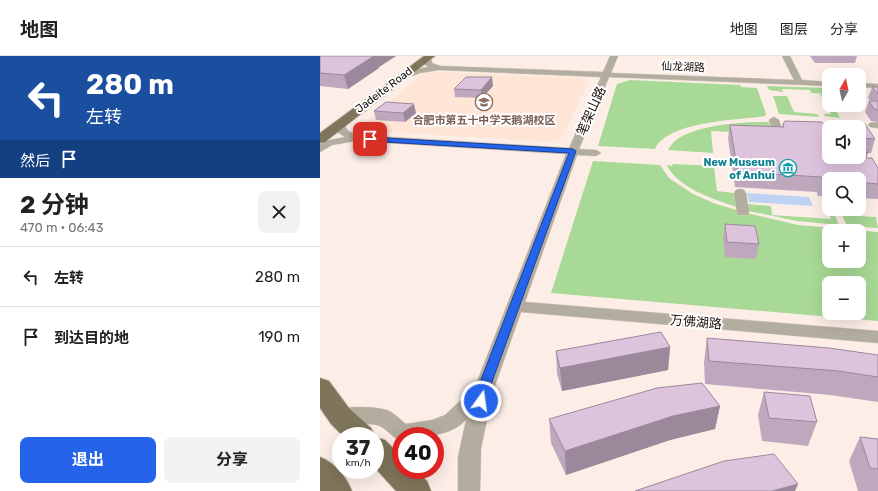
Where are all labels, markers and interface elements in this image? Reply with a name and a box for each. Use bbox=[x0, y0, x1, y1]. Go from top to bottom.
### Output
text: 地图 bbox=[20, 18, 58, 41]
text: 地图 bbox=[730, 21, 758, 38]
text: 图层 bbox=[780, 21, 808, 38]
text: 分享 bbox=[830, 21, 858, 38]
street label: 仙龙湖路 bbox=[661, 60, 705, 74]
street label: Jadeite Road bbox=[353, 64, 415, 116]
text: 280 m bbox=[86, 68, 174, 101]
north arrow bbox=[822, 68, 866, 112]
map controls bbox=[822, 68, 866, 320]
icon: left bbox=[20, 72, 72, 124]
street label: 笔架山路 bbox=[574, 84, 608, 138]
school or university icon: 合肥市第五十中学天鹅湖校区 bbox=[474, 92, 494, 112]
text: 左转 bbox=[86, 106, 122, 128]
place label: 合肥市第五十中学天鹅湖校区 bbox=[413, 114, 556, 127]
button: sound bbox=[822, 120, 866, 164]
pin bbox=[353, 122, 387, 156]
icon: arrive bbox=[359, 128, 381, 150]
icon: arrive bbox=[58, 148, 80, 170]
text: 然后 bbox=[20, 152, 50, 170]
place label: New Museum of Anhui bbox=[704, 156, 775, 182]
museum icon: New Museum of Anhui bbox=[778, 158, 798, 178]
button: search bbox=[822, 172, 866, 216]
text: 2 分钟 bbox=[20, 191, 89, 219]
button: close bbox=[258, 191, 300, 233]
text: 470 m · 06:43 bbox=[20, 220, 103, 235]
button: + bbox=[822, 224, 866, 268]
icon: left bbox=[20, 266, 42, 288]
text: 280 m bbox=[255, 268, 300, 286]
text: 左转 bbox=[54, 269, 84, 287]
button: − bbox=[822, 276, 866, 320]
street label: 万佛湖路 bbox=[669, 312, 723, 332]
icon: arrive bbox=[20, 326, 42, 348]
text: 190 m bbox=[258, 328, 300, 346]
text: 到达目的地 bbox=[54, 329, 129, 347]
position arrow bbox=[460, 380, 502, 422]
speed limit sign: 40 bbox=[392, 427, 444, 479]
text: 37 bbox=[346, 436, 370, 460]
button: 退出 bbox=[20, 437, 156, 483]
button: 分享 bbox=[164, 437, 300, 483]
text: km/h bbox=[346, 457, 370, 469]

